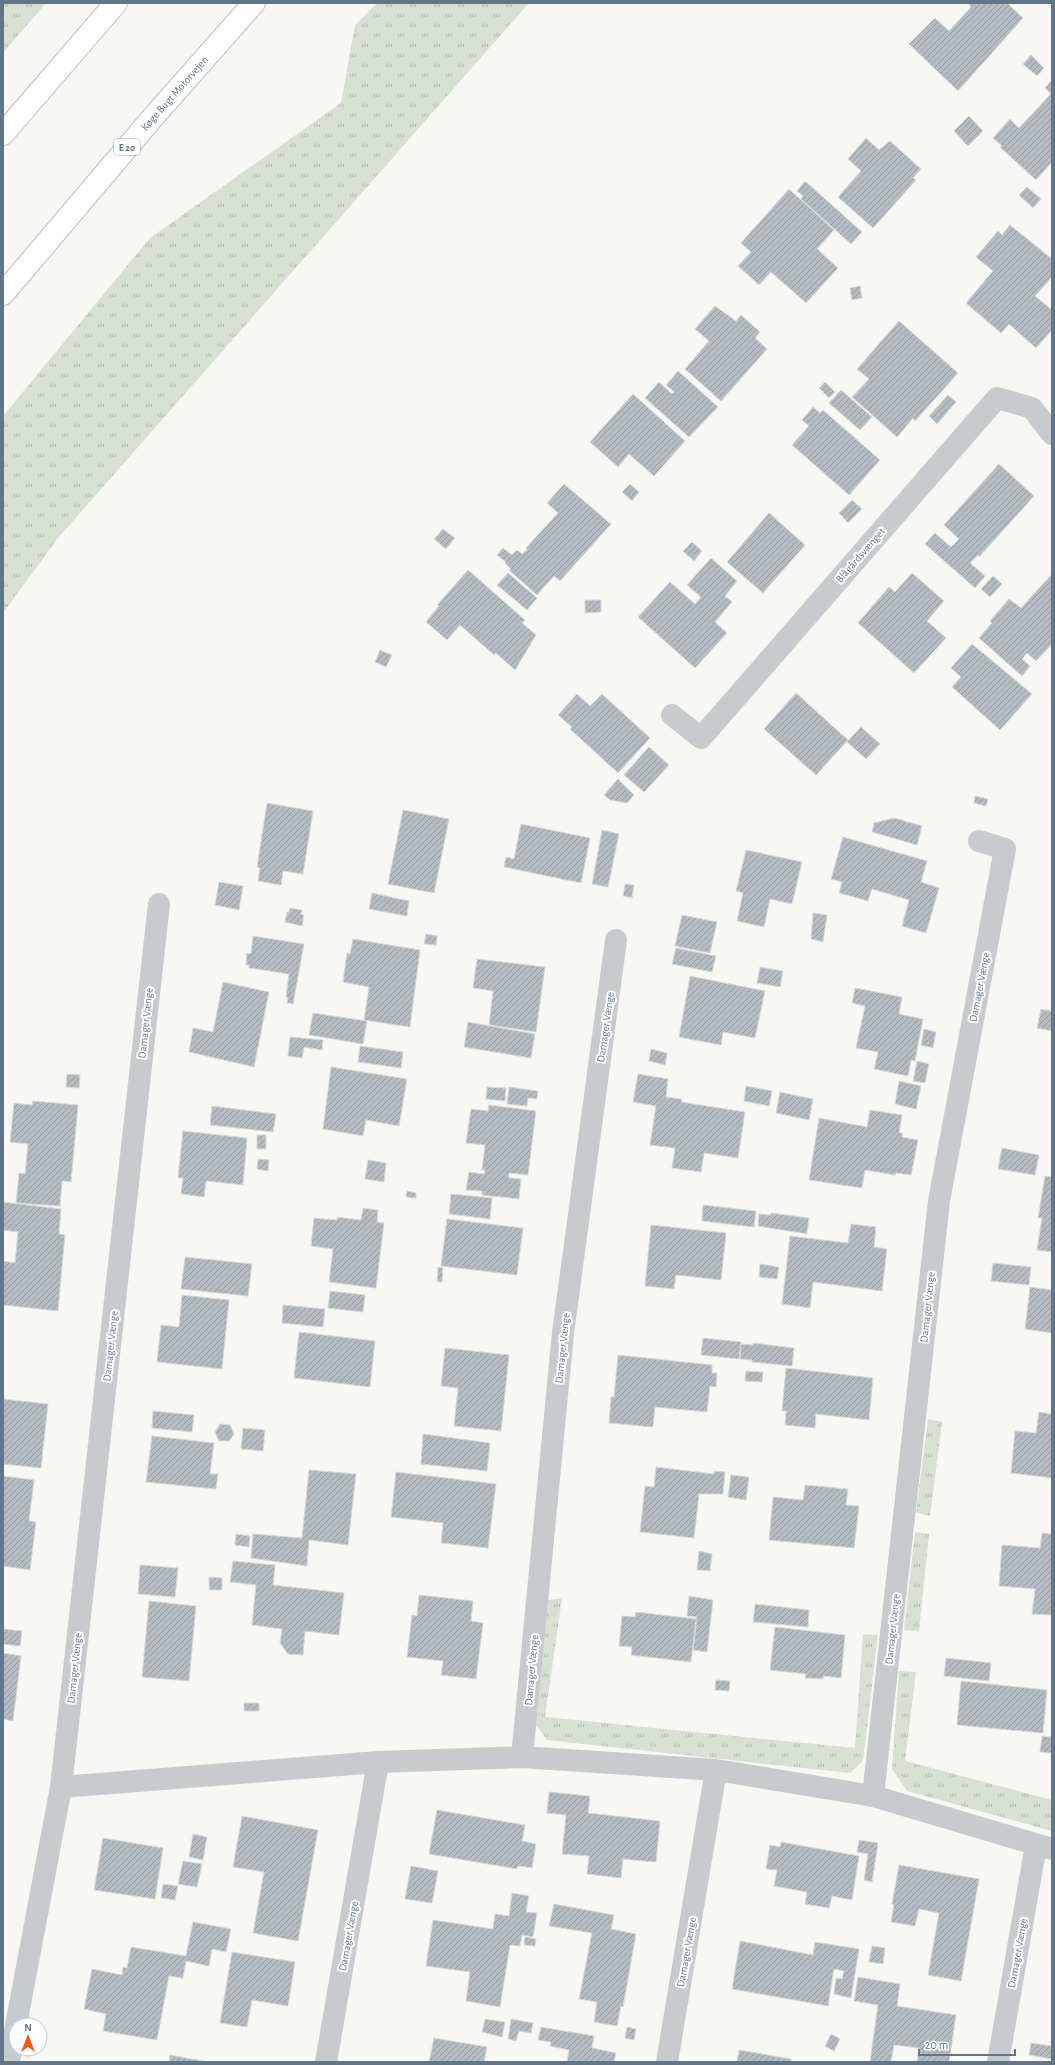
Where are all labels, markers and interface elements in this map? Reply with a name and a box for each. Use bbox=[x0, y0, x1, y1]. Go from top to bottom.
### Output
street label: Køge Bugt Motorvejen bbox=[139, 54, 210, 133]
road number: E 20 bbox=[114, 139, 140, 155]
street label: Blågårdsvænget bbox=[834, 525, 887, 585]
street label: Damager Vænge bbox=[967, 951, 992, 1023]
street label: Damager Vænge bbox=[136, 987, 155, 1059]
street label: Damager Vænge bbox=[595, 991, 616, 1063]
street label: Damager Vænge bbox=[918, 1271, 937, 1343]
street label: Damager Vænge bbox=[101, 1310, 120, 1382]
street label: Damager Vænge bbox=[553, 1312, 572, 1384]
street label: Damager Vænge bbox=[883, 1593, 902, 1665]
street label: Damager Vænge bbox=[65, 1632, 84, 1704]
street label: Damager Vænge bbox=[523, 1634, 540, 1706]
street label: Damager Vænge bbox=[337, 1900, 360, 1972]
street label: Damager Vænge bbox=[675, 1916, 698, 1988]
street label: Damager Vænge bbox=[1006, 1917, 1029, 1989]
north arrow bbox=[8, 2017, 48, 2057]
text: N bbox=[24, 2022, 32, 2033]
scale bar bbox=[919, 2031, 1015, 2057]
text: 20 m bbox=[925, 2039, 948, 2051]

